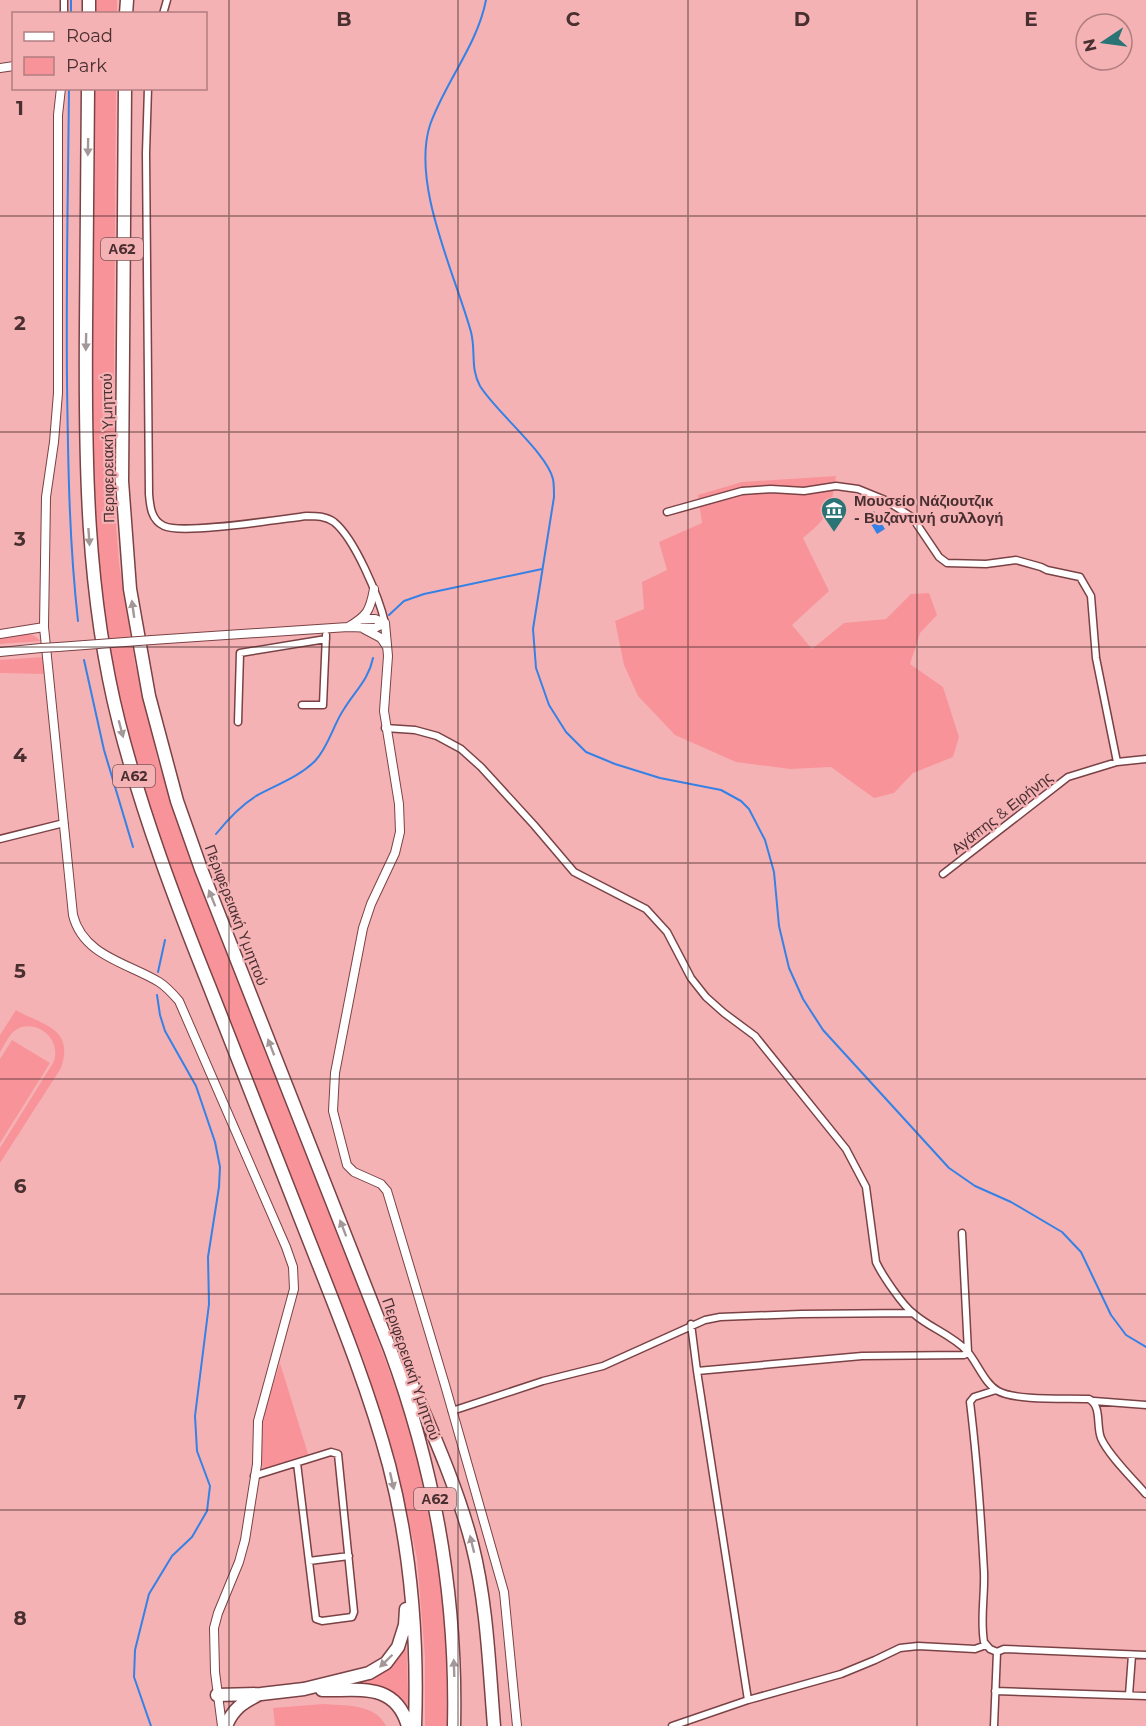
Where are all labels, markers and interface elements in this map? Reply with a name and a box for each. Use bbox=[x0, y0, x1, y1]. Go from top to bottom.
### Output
text: B bbox=[336, 7, 352, 31]
text: C bbox=[566, 7, 581, 31]
text: D bbox=[794, 7, 810, 31]
text: E bbox=[1024, 7, 1038, 31]
legend bbox=[12, 12, 207, 90]
north arrow bbox=[1074, 12, 1134, 72]
text: Road bbox=[66, 25, 113, 47]
text: N bbox=[1079, 37, 1101, 54]
text: Park bbox=[66, 55, 107, 77]
text: 1 bbox=[16, 96, 24, 120]
one-way arrow bbox=[83, 137, 93, 156]
road number: Α62 bbox=[101, 238, 143, 260]
text: 2 bbox=[14, 311, 26, 335]
one-way arrow bbox=[81, 332, 91, 351]
street label: Περιφερειακή Υμηττού bbox=[97, 373, 118, 523]
place label: Μουσείο Νάζιουτζικ - Βυζαντινή συλλογή bbox=[854, 491, 1003, 527]
museum icon: Μουσείο Νάζιουτζικ - Βυζαντινή συλλογή bbox=[819, 495, 849, 533]
text: 3 bbox=[13, 527, 26, 551]
one-way arrow bbox=[84, 527, 94, 546]
one-way arrow bbox=[129, 600, 138, 619]
one-way arrow bbox=[116, 720, 126, 738]
text: 4 bbox=[13, 743, 27, 767]
road number: Α62 bbox=[113, 765, 155, 787]
street label: Αγάπης & Ειρήνης bbox=[947, 767, 1056, 858]
street label: Περιφερειακή Υμηττού bbox=[201, 842, 272, 988]
one-way arrow bbox=[207, 889, 217, 907]
text: 5 bbox=[14, 959, 26, 983]
one-way arrow bbox=[266, 1038, 276, 1056]
text: 6 bbox=[14, 1174, 27, 1198]
one-way arrow bbox=[338, 1219, 347, 1237]
street label: Περιφερειακή Υμηττού bbox=[378, 1295, 445, 1443]
text: 7 bbox=[14, 1390, 26, 1414]
one-way arrow bbox=[388, 1472, 398, 1490]
road number: Α62 bbox=[414, 1488, 456, 1510]
one-way arrow bbox=[466, 1535, 476, 1554]
text: 8 bbox=[13, 1606, 27, 1630]
one-way arrow bbox=[380, 1653, 394, 1667]
one-way arrow bbox=[449, 1658, 459, 1677]

